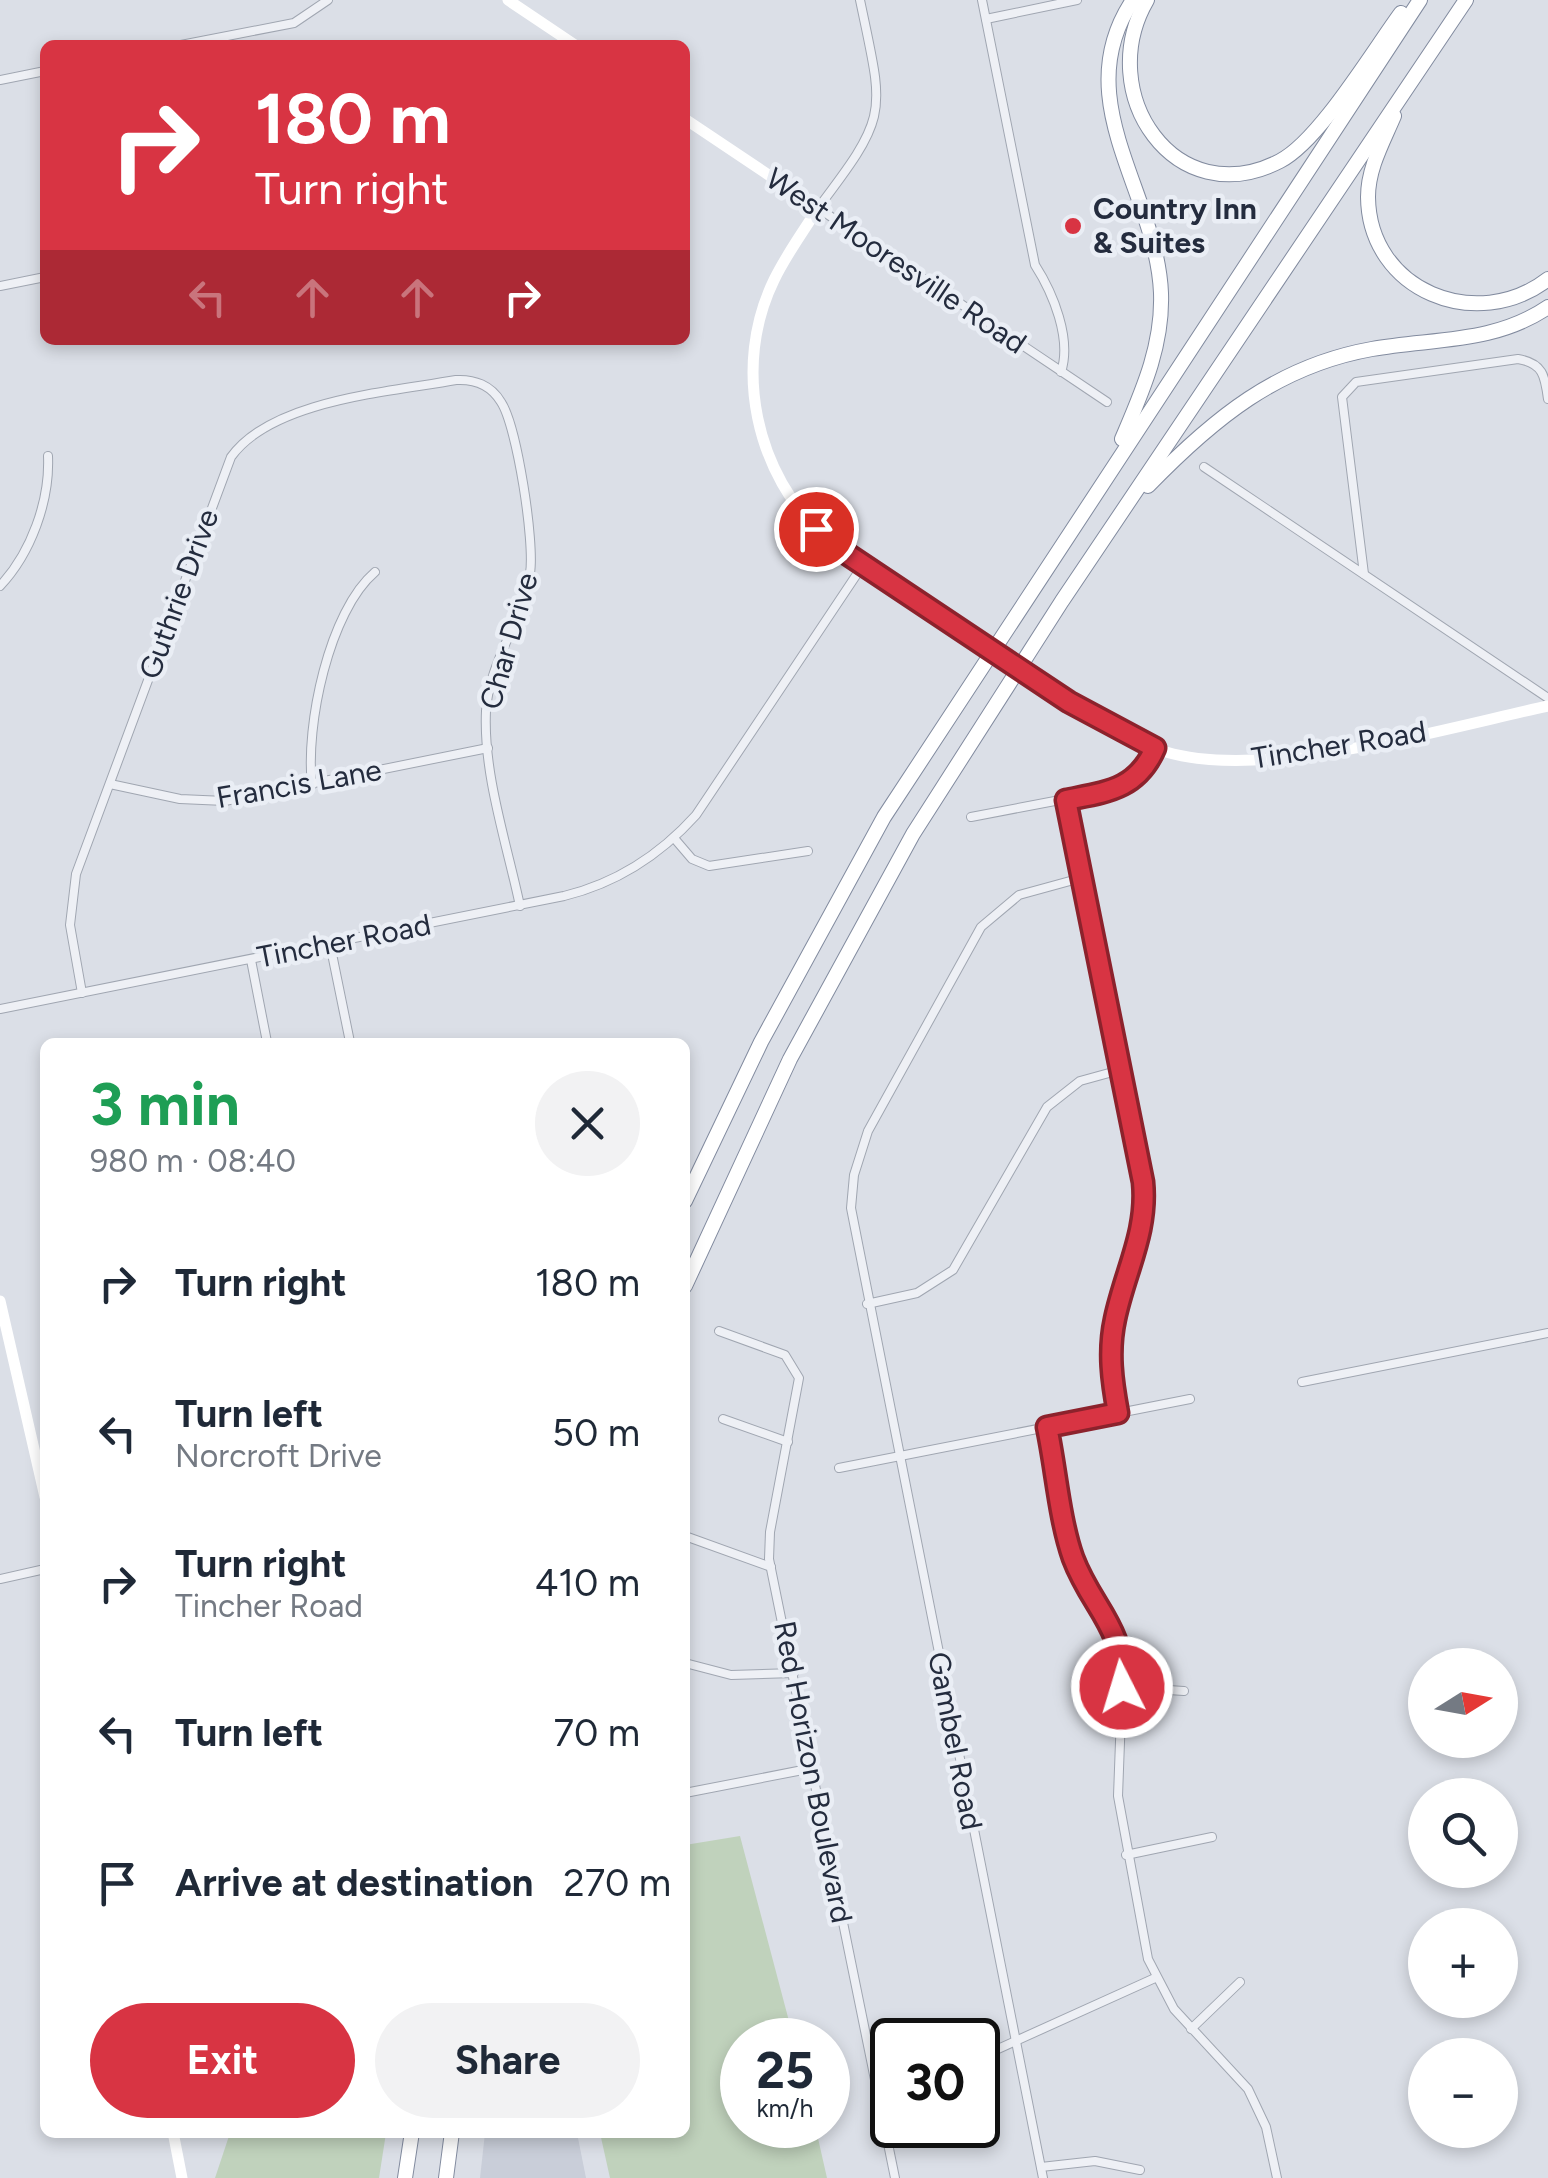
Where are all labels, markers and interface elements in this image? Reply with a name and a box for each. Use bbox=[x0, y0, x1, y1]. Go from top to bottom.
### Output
text: 180 m bbox=[255, 76, 450, 161]
icon: right bbox=[90, 80, 220, 210]
street label: West Mooresville Road bbox=[759, 160, 1033, 361]
text: Turn right bbox=[255, 161, 448, 215]
place label: Country Inn & Suites bbox=[1093, 190, 1257, 261]
marker: Country Inn & Suites bbox=[1062, 215, 1084, 237]
icon: left bbox=[180, 270, 235, 325]
icon: ahead bbox=[285, 270, 340, 325]
icon: ahead bbox=[390, 270, 445, 325]
icon: right bbox=[495, 270, 550, 325]
pin bbox=[774, 487, 859, 572]
icon: arrive bbox=[789, 502, 844, 557]
street label: Guthrie Drive bbox=[131, 504, 226, 684]
street label: Char Drive bbox=[471, 568, 546, 714]
street label: Tincher Road bbox=[1249, 712, 1429, 777]
street label: Francis Lane bbox=[214, 751, 384, 816]
street label: Tincher Road bbox=[254, 906, 434, 975]
text: 3 min bbox=[90, 1068, 240, 1140]
button: close bbox=[535, 1071, 640, 1176]
text: 980 m · 08:40 bbox=[90, 1142, 296, 1180]
icon: right bbox=[90, 1256, 145, 1311]
text: Turn right bbox=[175, 1260, 347, 1306]
text: 180 m bbox=[535, 1260, 640, 1306]
text: Turn left bbox=[175, 1391, 323, 1437]
icon: left bbox=[90, 1406, 145, 1461]
text: 50 m bbox=[552, 1410, 640, 1456]
text: Norcroft Drive bbox=[175, 1437, 382, 1475]
text: Turn right bbox=[175, 1541, 347, 1587]
icon: right bbox=[90, 1556, 145, 1611]
text: 410 m bbox=[535, 1560, 640, 1606]
text: Tincher Road bbox=[175, 1587, 363, 1625]
street label: Red Horizon Boulevard bbox=[766, 1618, 861, 1926]
position arrow bbox=[1070, 1635, 1174, 1739]
north arrow bbox=[1408, 1648, 1518, 1758]
map controls bbox=[1408, 1648, 1518, 2148]
street label: Gambel Road bbox=[920, 1649, 991, 1833]
icon: left bbox=[90, 1706, 145, 1761]
text: Turn left bbox=[175, 1710, 323, 1756]
text: 70 m bbox=[554, 1710, 640, 1756]
button: search bbox=[1408, 1778, 1518, 1888]
icon: arrive bbox=[90, 1856, 145, 1911]
text: Arrive at destination bbox=[175, 1860, 533, 1906]
text: 270 m bbox=[563, 1860, 671, 1906]
button: + bbox=[1408, 1908, 1518, 2018]
button: Exit bbox=[90, 2003, 355, 2118]
button: Share bbox=[375, 2003, 640, 2118]
speed limit sign: 30 bbox=[870, 2018, 1000, 2148]
button: − bbox=[1408, 2038, 1518, 2148]
text: 25 bbox=[756, 2040, 814, 2101]
text: km/h bbox=[756, 2093, 814, 2123]

